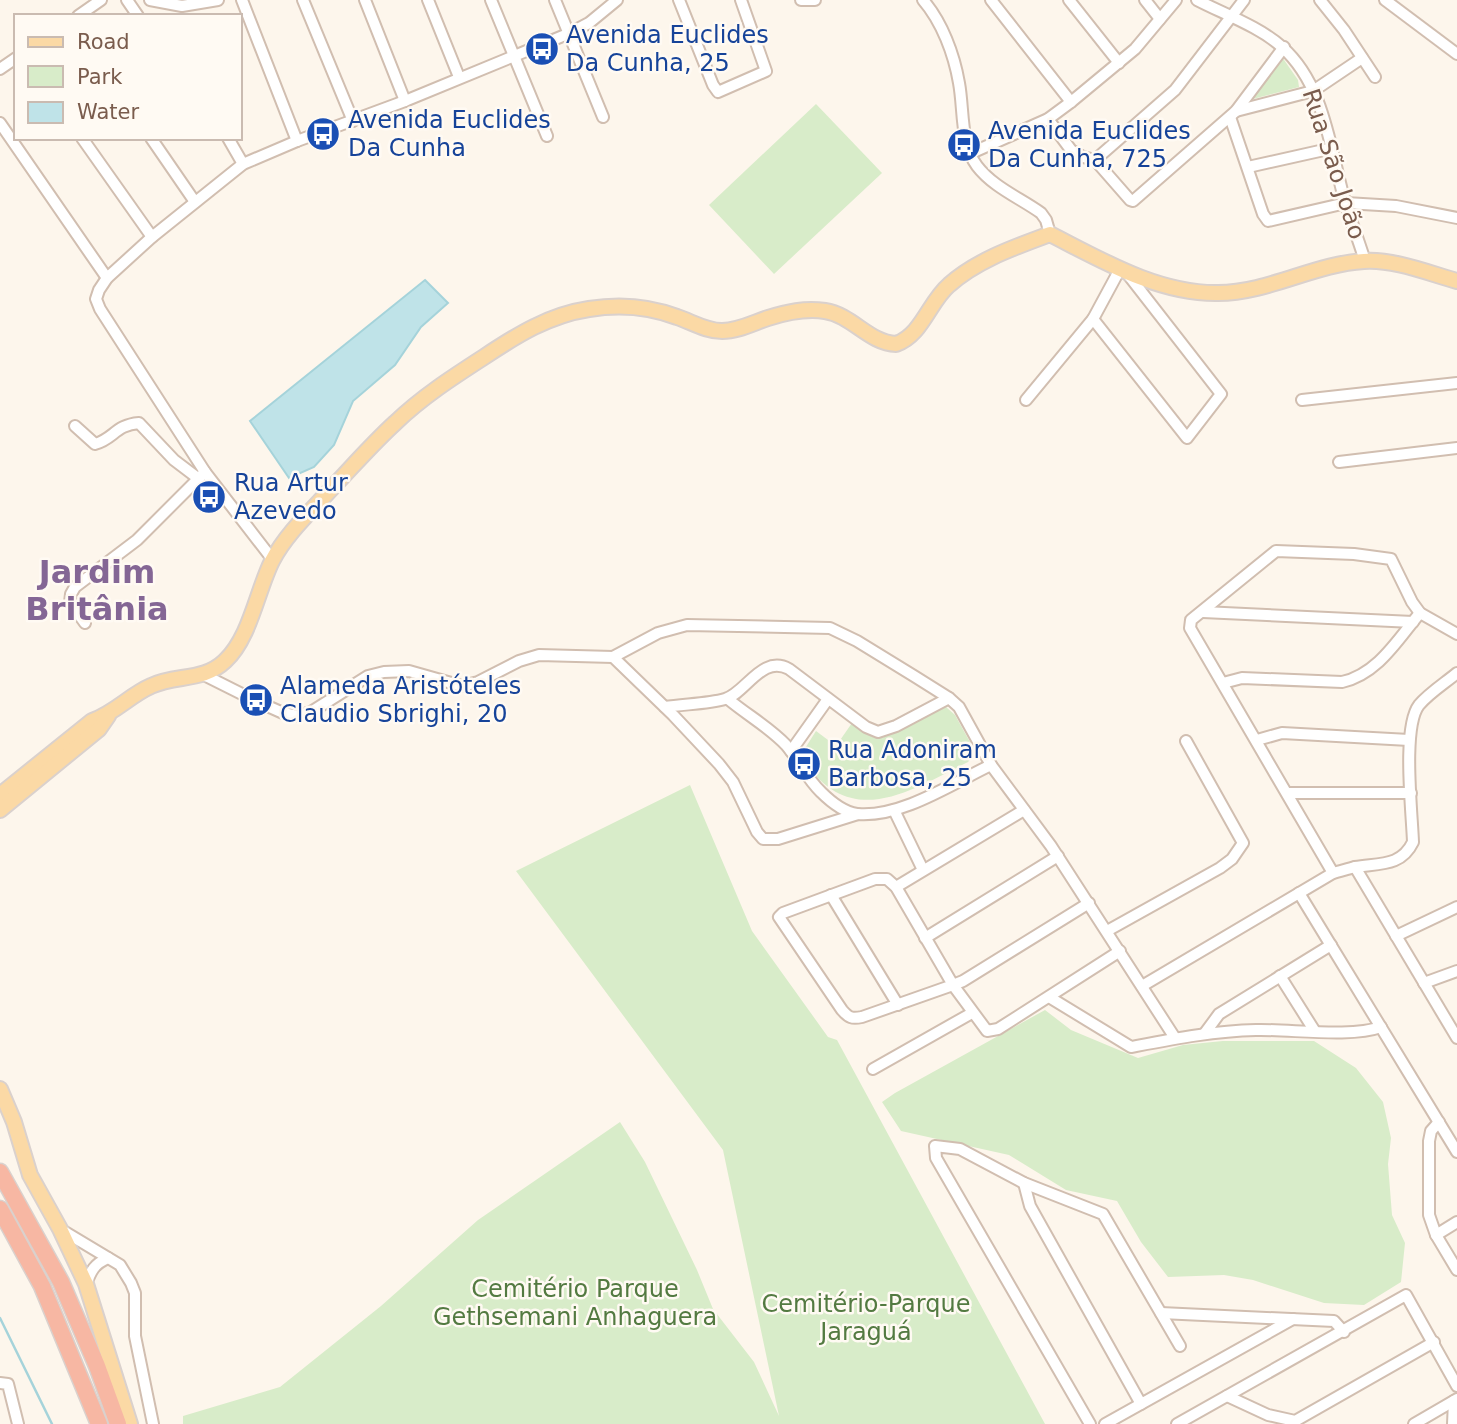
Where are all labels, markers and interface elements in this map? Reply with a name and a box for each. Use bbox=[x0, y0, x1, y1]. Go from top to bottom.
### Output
legend bbox=[14, 14, 242, 140]
place label: Avenida Euclides Da Cunha, 25 bbox=[566, 21, 769, 77]
text: Road bbox=[77, 30, 130, 54]
bus stop icon: Avenida Euclides Da Cunha, 25 bbox=[523, 30, 561, 68]
text: Park bbox=[77, 65, 123, 89]
street label: Rua São João bbox=[1296, 85, 1372, 243]
text: Water bbox=[77, 100, 139, 124]
place label: Avenida Euclides Da Cunha bbox=[348, 106, 551, 162]
bus stop icon: Avenida Euclides Da Cunha bbox=[304, 115, 342, 153]
place label: Avenida Euclides Da Cunha, 725 bbox=[988, 117, 1191, 173]
bus stop icon: Avenida Euclides Da Cunha, 725 bbox=[945, 126, 983, 164]
place label: Rua Artur Azevedo bbox=[234, 469, 348, 525]
bus stop icon: Rua Artur Azevedo bbox=[190, 478, 228, 516]
district label: Jardim Britânia bbox=[25, 553, 169, 628]
place label: Alameda Aristóteles Claudio Sbrighi, 20 bbox=[280, 672, 521, 728]
bus stop icon: Alameda Aristóteles Claudio Sbrighi, 20 bbox=[237, 681, 275, 719]
place label: Rua Adoniram Barbosa, 25 bbox=[828, 736, 997, 792]
bus stop icon: Rua Adoniram Barbosa, 25 bbox=[785, 745, 823, 783]
park label: Cemitério Parque Gethsemani Anhaguera bbox=[433, 1275, 717, 1331]
park label: Cemitério-Parque Jaraguá bbox=[762, 1290, 970, 1346]

